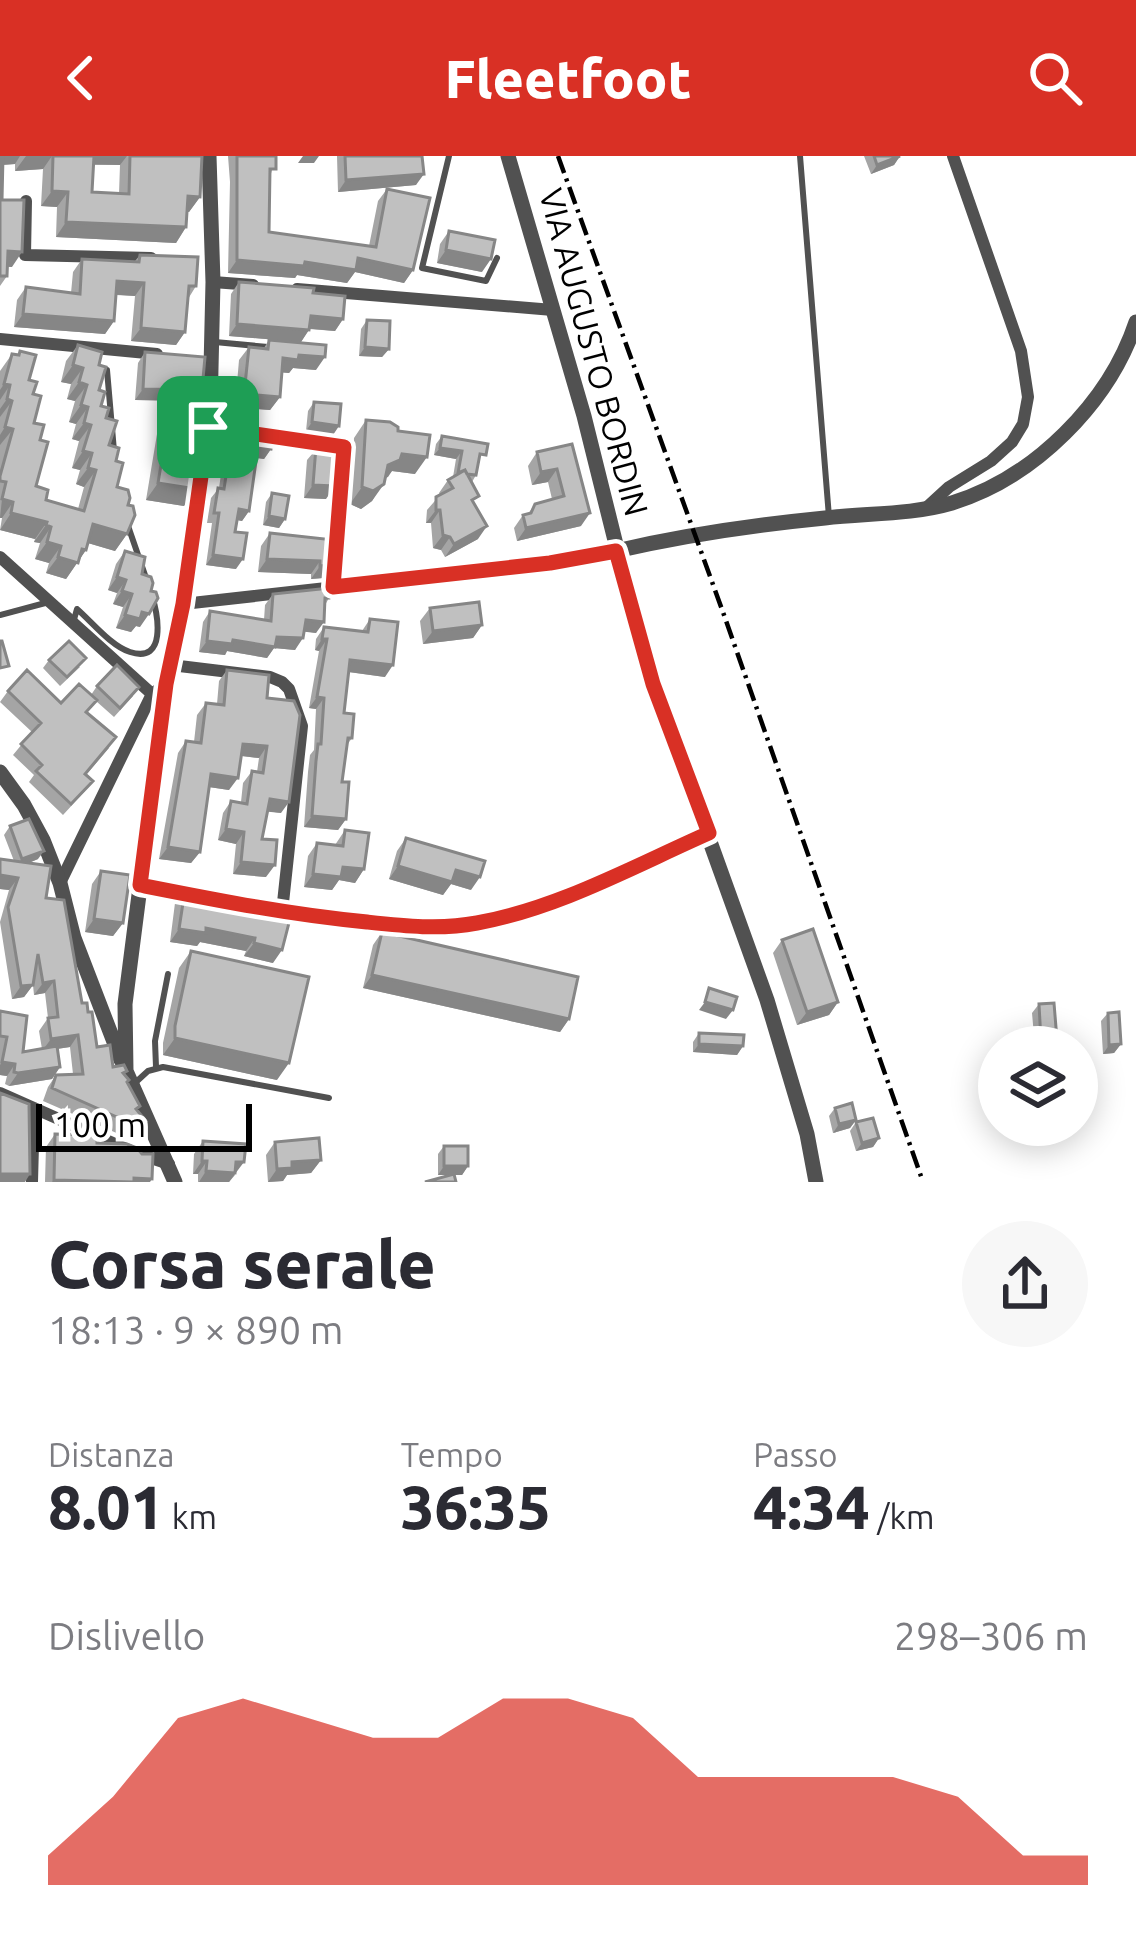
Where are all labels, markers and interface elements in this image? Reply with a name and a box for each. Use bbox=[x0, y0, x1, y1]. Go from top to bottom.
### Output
icon: back bbox=[48, 45, 114, 111]
icon: search bbox=[1022, 45, 1088, 111]
text: Fleetfoot bbox=[445, 48, 692, 108]
street label: VIA AUGUSTO BORDIN bbox=[533, 184, 656, 520]
pin bbox=[157, 376, 259, 478]
icon: arrive bbox=[175, 394, 241, 460]
map controls bbox=[978, 1026, 1098, 1146]
button: layers bbox=[978, 1026, 1098, 1146]
scale bar bbox=[36, 1098, 252, 1151]
text: 100 m bbox=[54, 1106, 146, 1143]
button: share bbox=[962, 1221, 1088, 1347]
text: Corsa serale bbox=[48, 1226, 436, 1300]
text: 18:13 · 9 × 890 m bbox=[48, 1308, 343, 1351]
text: Distanza bbox=[48, 1436, 174, 1473]
text: Tempo bbox=[401, 1436, 503, 1473]
text: Passo bbox=[753, 1436, 838, 1473]
text: 8.01 bbox=[48, 1473, 164, 1540]
text: 36:35 bbox=[401, 1473, 551, 1540]
text: 4:34 bbox=[753, 1473, 870, 1540]
text: km bbox=[164, 1498, 217, 1535]
text: /km bbox=[870, 1498, 935, 1535]
text: Dislivello bbox=[48, 1614, 205, 1657]
text: 298–306 m bbox=[894, 1614, 1088, 1657]

